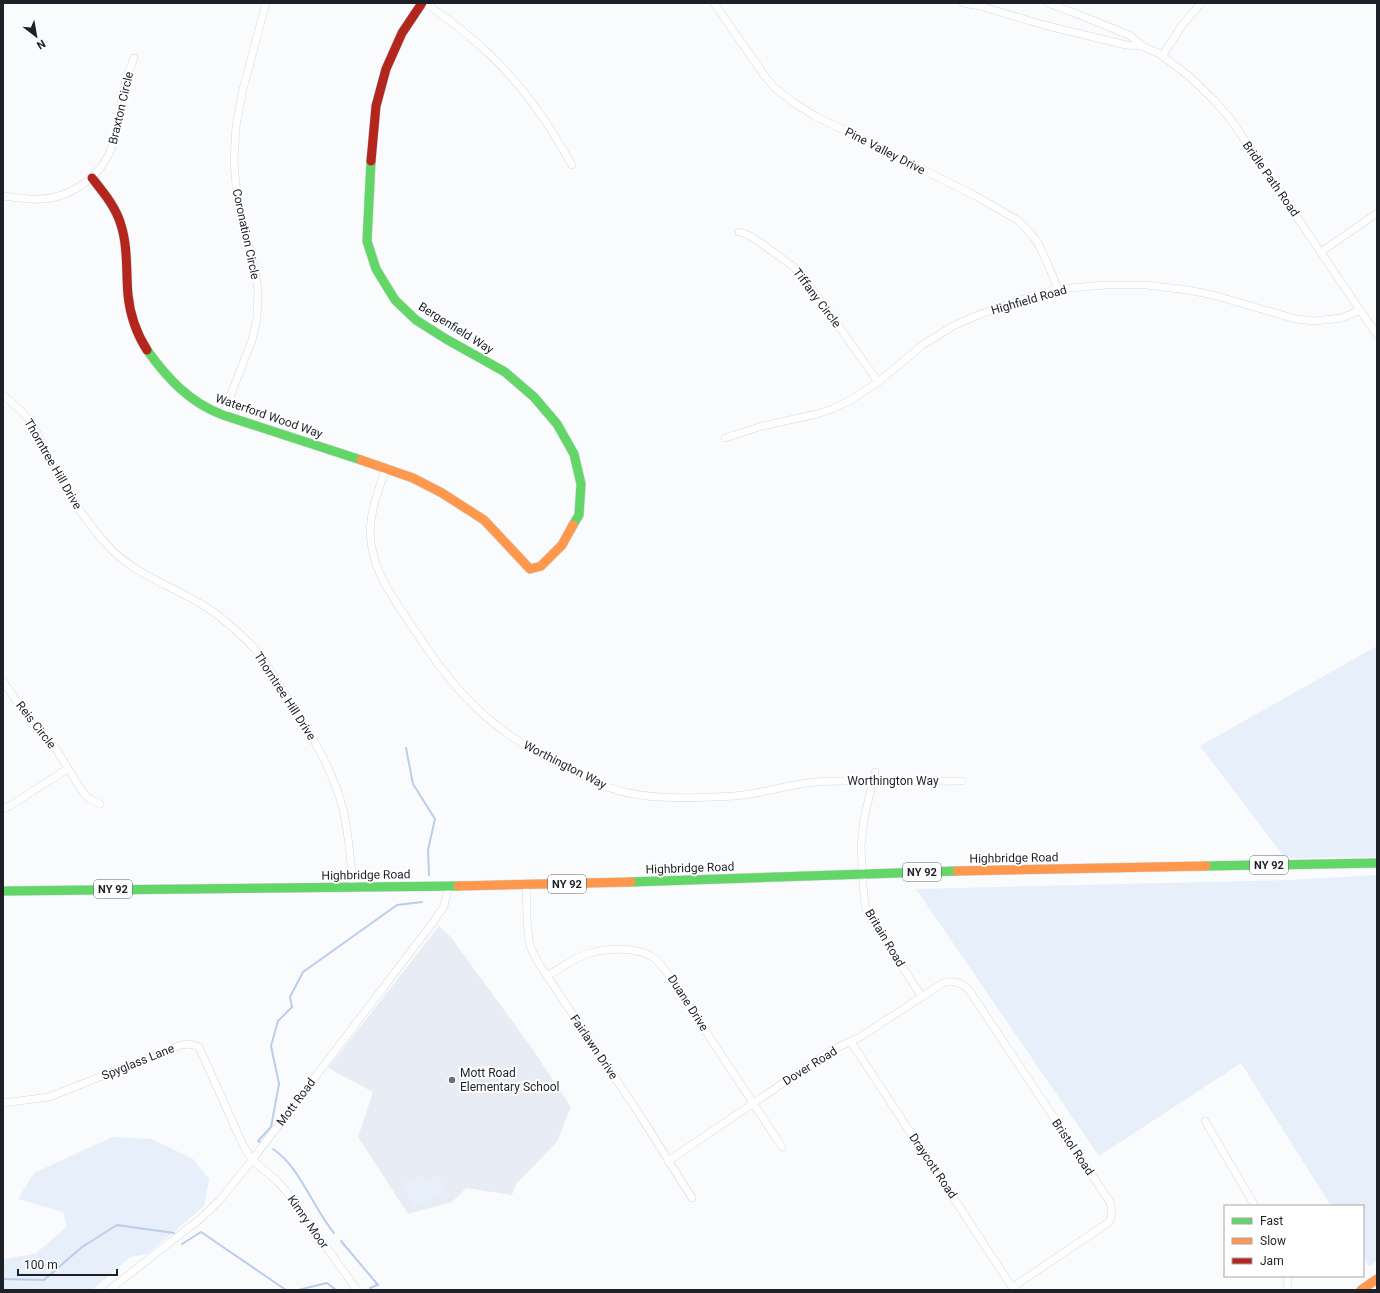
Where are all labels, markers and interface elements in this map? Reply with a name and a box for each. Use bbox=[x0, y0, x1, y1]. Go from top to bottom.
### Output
north arrow bbox=[16, 16, 56, 56]
text: N bbox=[34, 37, 48, 52]
street label: Braxton Circle bbox=[106, 70, 136, 146]
street label: Pine Valley Drive bbox=[843, 125, 927, 177]
street label: Bridle Path Road bbox=[1240, 139, 1302, 219]
street label: Coronation Circle bbox=[230, 187, 262, 281]
street label: Tiffany Circle bbox=[790, 266, 844, 330]
street label: Highfield Road bbox=[990, 283, 1068, 317]
street label: Bergenfield Way bbox=[416, 299, 496, 357]
street label: Waterford Wood Way bbox=[213, 391, 325, 441]
street label: Thorntree Hill Drive bbox=[21, 416, 85, 512]
street label: Thorntree Hill Drive bbox=[251, 649, 319, 743]
street label: Reis Circle bbox=[13, 699, 59, 751]
street label: Worthington Way bbox=[521, 738, 609, 792]
street label: Worthington Way bbox=[847, 774, 939, 788]
street label: Highbridge Road bbox=[969, 850, 1059, 866]
road number: NY 92 bbox=[1250, 856, 1288, 874]
street label: Highbridge Road bbox=[645, 859, 735, 877]
road number: NY 92 bbox=[903, 863, 941, 881]
street label: Highbridge Road bbox=[321, 867, 411, 883]
road number: NY 92 bbox=[548, 875, 586, 893]
road number: NY 92 bbox=[94, 880, 132, 898]
street label: Britain Road bbox=[862, 907, 908, 969]
street label: Duane Drive bbox=[665, 972, 711, 1034]
street label: Fairlawn Drive bbox=[567, 1012, 621, 1082]
street label: Spyglass Lane bbox=[100, 1041, 176, 1083]
street label: Dover Road bbox=[780, 1044, 840, 1088]
place label: Mott Road Elementary School bbox=[460, 1066, 560, 1094]
marker: Mott Road Elementary School bbox=[447, 1075, 457, 1085]
street label: Mott Road bbox=[274, 1076, 318, 1128]
street label: Bristol Road bbox=[1049, 1116, 1097, 1178]
street label: Draycott Road bbox=[906, 1131, 960, 1201]
street label: Kimry Moor bbox=[284, 1193, 332, 1251]
legend bbox=[1224, 1205, 1364, 1277]
text: Fast bbox=[1260, 1214, 1283, 1228]
text: Slow bbox=[1260, 1234, 1286, 1248]
scale bar bbox=[18, 1251, 117, 1277]
text: Jam bbox=[1260, 1254, 1284, 1268]
text: 100 m bbox=[24, 1258, 58, 1272]

